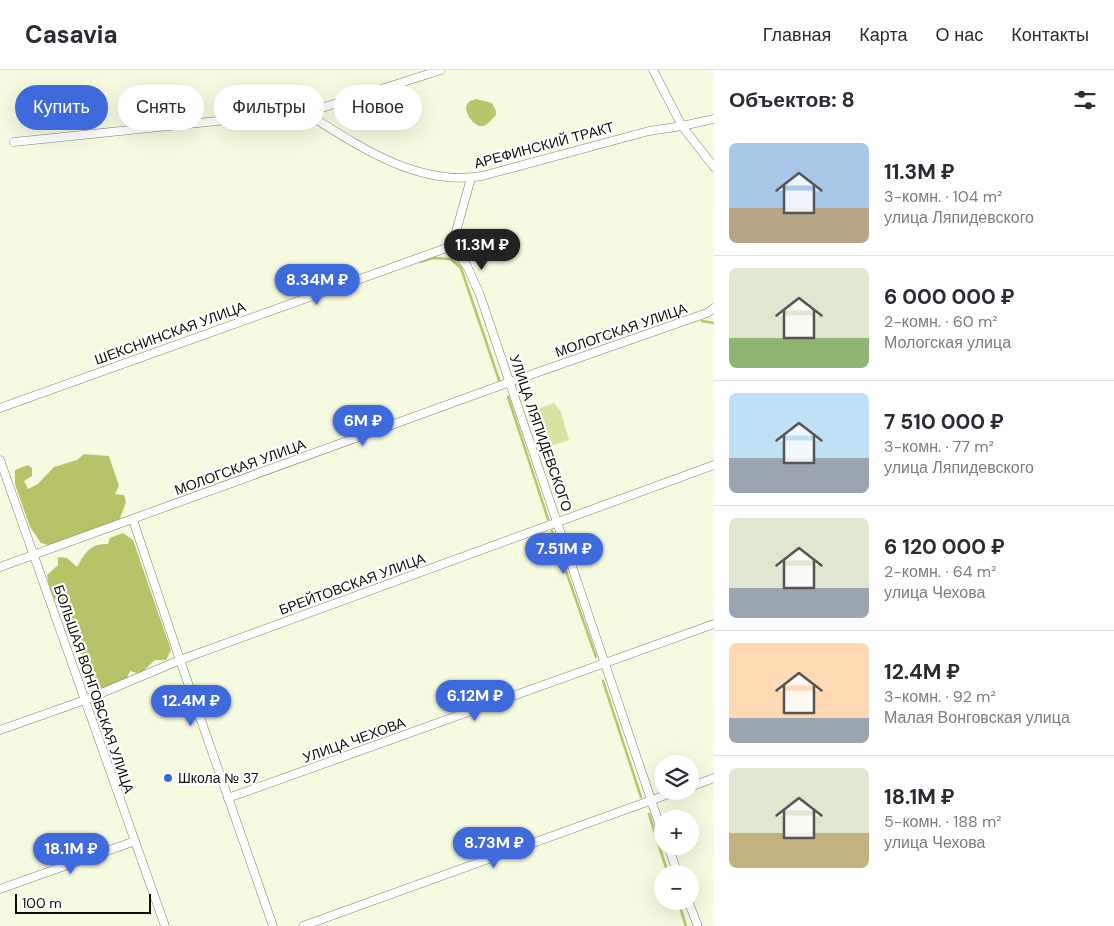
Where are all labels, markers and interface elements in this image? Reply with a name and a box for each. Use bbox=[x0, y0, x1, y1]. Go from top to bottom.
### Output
text: Casavia bbox=[25, 19, 117, 50]
text: Главная bbox=[763, 23, 831, 47]
text: Карта bbox=[859, 23, 908, 47]
text: О нас bbox=[936, 23, 983, 47]
text: Контакты bbox=[1011, 23, 1089, 47]
chip: Купить bbox=[15, 85, 108, 130]
chip: Снять bbox=[118, 85, 204, 130]
chip: Фильтры bbox=[214, 85, 324, 130]
chip: Новое bbox=[334, 85, 422, 130]
text: Объектов: 8 bbox=[729, 86, 855, 114]
icon: filters bbox=[1071, 86, 1099, 114]
street label: АРЕФИНСКИЙ ТРАКТ bbox=[472, 118, 616, 172]
text: 11.3M ₽ bbox=[884, 158, 955, 186]
icon: home bbox=[769, 163, 829, 223]
text: 3-комн. · 104 m² bbox=[884, 186, 1002, 207]
text: улица Ляпидевского bbox=[884, 207, 1034, 228]
pin: 11.3M ₽ bbox=[436, 228, 528, 271]
text: 11.3M ₽ bbox=[455, 234, 509, 255]
pin: 8.34M ₽ bbox=[271, 264, 363, 306]
text: 8.34M ₽ bbox=[286, 269, 348, 290]
text: 6 000 000 ₽ bbox=[884, 283, 1015, 311]
icon: home bbox=[769, 288, 829, 348]
street label: ШЕКСНИНСКАЯ УЛИЦА bbox=[92, 297, 249, 369]
street label: МОЛОГСКАЯ УЛИЦА bbox=[553, 299, 690, 361]
text: 2-комн. · 60 m² bbox=[884, 311, 997, 332]
text: Мологская улица bbox=[884, 332, 1011, 353]
street label: УЛИЦА ЛЯПИДЕВСКОГО bbox=[506, 352, 576, 514]
pin: 6M ₽ bbox=[333, 404, 393, 447]
text: 7 510 000 ₽ bbox=[884, 408, 1004, 436]
text: 6M ₽ bbox=[344, 410, 382, 431]
icon: home bbox=[769, 413, 829, 473]
street label: МОЛОГСКАЯ УЛИЦА bbox=[172, 435, 309, 499]
text: 3-комн. · 77 m² bbox=[884, 436, 994, 457]
text: улица Ляпидевского bbox=[884, 457, 1034, 478]
pin: 7.51M ₽ bbox=[518, 532, 610, 575]
text: 6 120 000 ₽ bbox=[884, 533, 1005, 561]
text: 7.51M ₽ bbox=[536, 538, 592, 559]
icon: home bbox=[769, 538, 829, 598]
street label: БРЕЙТОВСКАЯ УЛИЦА bbox=[276, 549, 428, 619]
text: 2-комн. · 64 m² bbox=[884, 561, 996, 582]
street label: БОЛЬШАЯ ВОНГОВСКАЯ УЛИЦА bbox=[50, 582, 138, 796]
text: улица Чехова bbox=[884, 582, 985, 603]
text: 12.4M ₽ bbox=[884, 658, 960, 686]
icon: home bbox=[769, 663, 829, 723]
pin: 6.12M ₽ bbox=[429, 680, 521, 722]
pin: 12.4M ₽ bbox=[145, 684, 237, 727]
text: 6.12M ₽ bbox=[447, 685, 503, 706]
text: 3-комн. · 92 m² bbox=[884, 686, 996, 707]
text: 12.4M ₽ bbox=[162, 690, 220, 711]
text: Малая Вонговская улица bbox=[884, 707, 1070, 728]
street label: УЛИЦА ЧЕХОВА bbox=[300, 713, 408, 767]
map controls bbox=[654, 755, 699, 910]
button: layers bbox=[654, 755, 699, 800]
place label: Школа № 37 bbox=[178, 769, 259, 787]
marker: Школа № 37 bbox=[162, 772, 174, 784]
text: 18.1M ₽ bbox=[884, 783, 954, 811]
icon: home bbox=[769, 788, 829, 848]
button: + bbox=[654, 810, 699, 855]
text: 5-комн. · 188 m² bbox=[884, 811, 1001, 832]
pin: 8.73M ₽ bbox=[448, 826, 540, 869]
pin: 18.1M ₽ bbox=[25, 832, 117, 875]
text: 8.73M ₽ bbox=[464, 832, 524, 853]
text: улица Чехова bbox=[884, 832, 985, 853]
text: 18.1M ₽ bbox=[44, 838, 98, 859]
button: − bbox=[654, 865, 699, 910]
scale bar bbox=[15, 891, 151, 914]
text: 100 m bbox=[22, 894, 62, 912]

